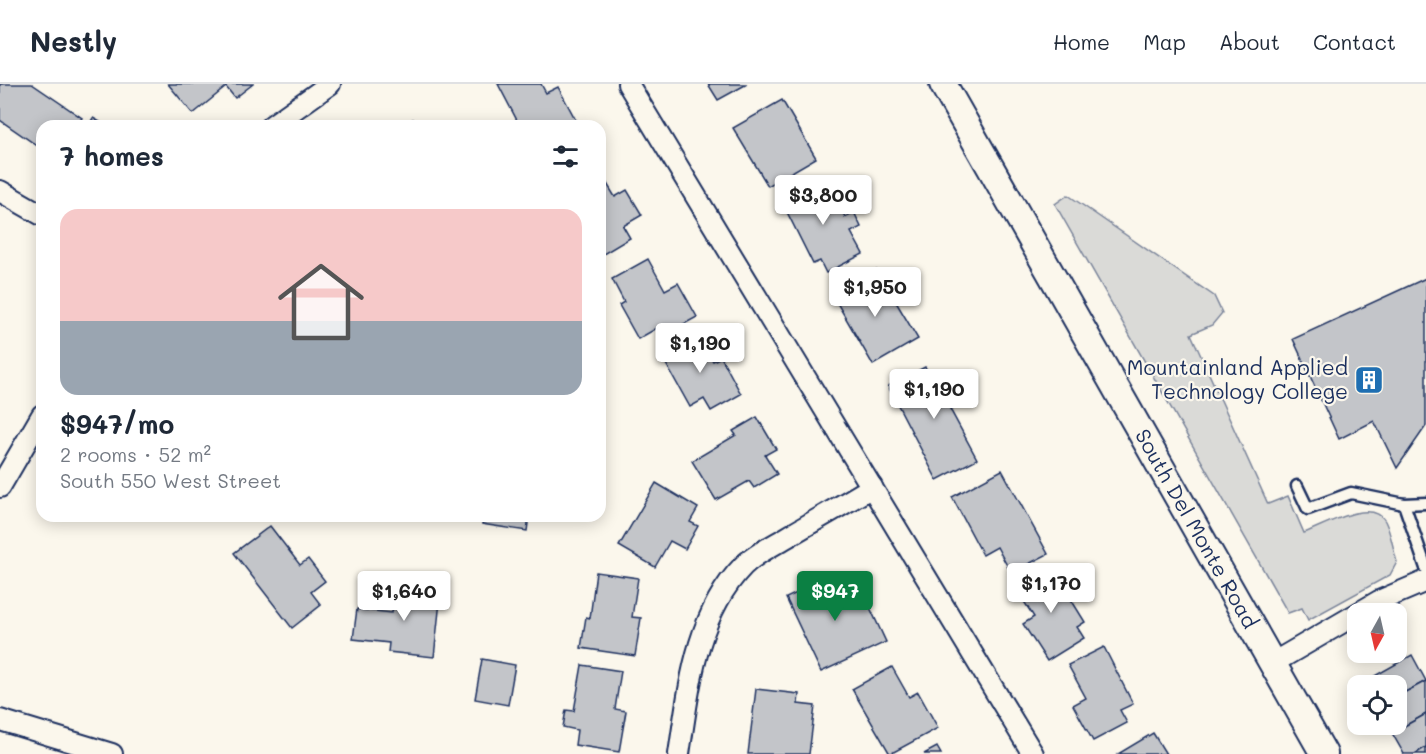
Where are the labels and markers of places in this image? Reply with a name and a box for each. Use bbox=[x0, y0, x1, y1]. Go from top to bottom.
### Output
pin: $3,800 bbox=[774, 175, 872, 226]
pin: $1,950 bbox=[826, 267, 924, 318]
pin: $1,190 bbox=[651, 323, 749, 374]
place label: Mountainland Applied Technology College bbox=[1127, 353, 1348, 404]
building icon: Mountainland Applied Technology College bbox=[1353, 364, 1385, 396]
pin: $1,190 bbox=[885, 369, 983, 420]
pin: $1,170 bbox=[1002, 563, 1100, 614]
pin: $1,640 bbox=[355, 571, 453, 622]
pin: $947 bbox=[799, 571, 871, 622]

